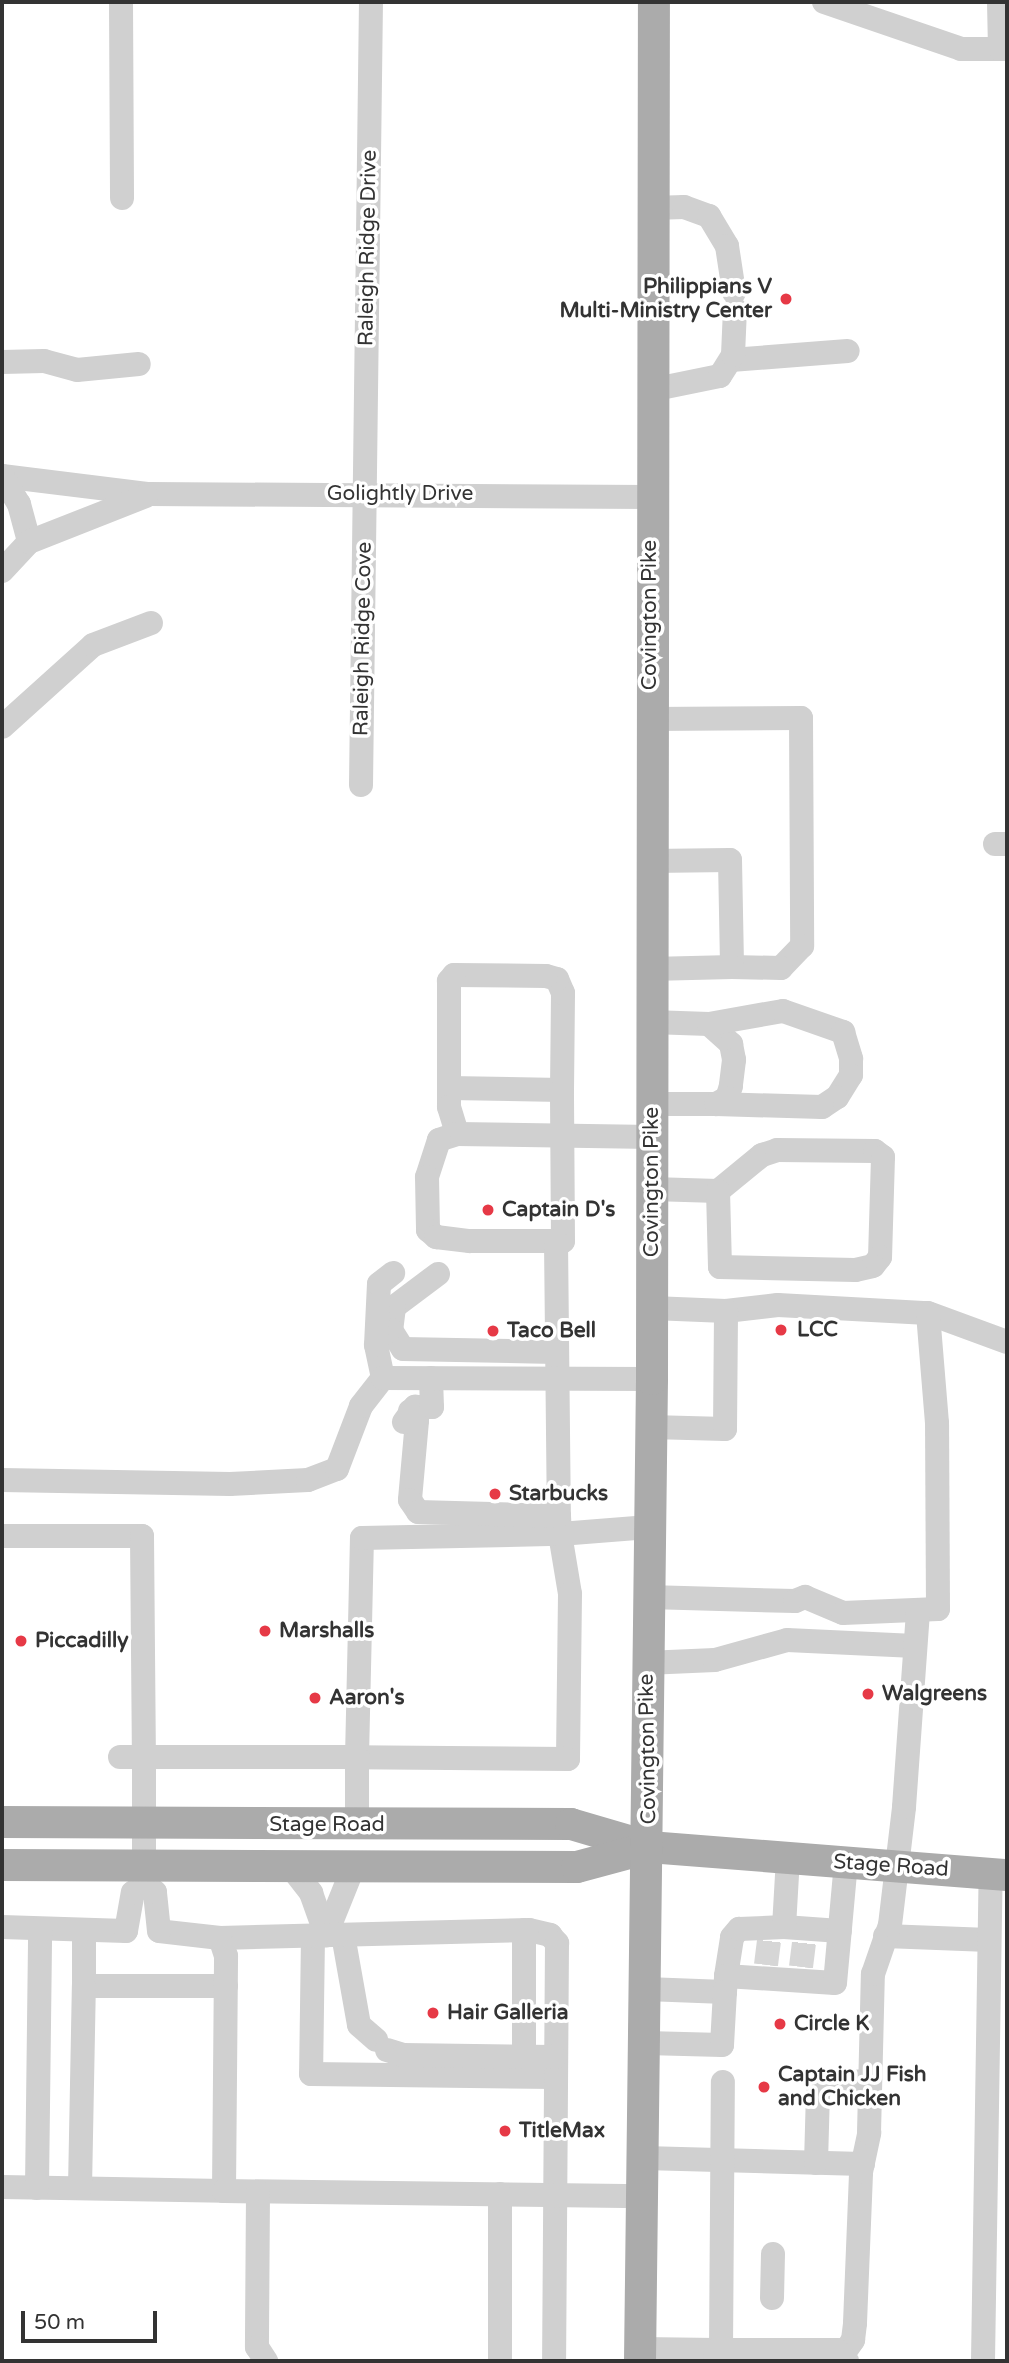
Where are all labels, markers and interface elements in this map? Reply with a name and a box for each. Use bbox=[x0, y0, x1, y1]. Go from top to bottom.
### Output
street label: Raleigh Ridge Drive bbox=[354, 150, 382, 346]
place label: Philippians V Multi-Ministry Center bbox=[560, 274, 772, 324]
marker: Philippians V Multi-Ministry Center bbox=[778, 291, 794, 307]
street label: Golightly Drive bbox=[327, 481, 473, 507]
street label: Covington Pike bbox=[637, 540, 663, 690]
street label: Raleigh Ridge Cove bbox=[349, 542, 377, 736]
street label: Covington Pike bbox=[639, 1107, 665, 1257]
place label: Captain D's bbox=[502, 1197, 615, 1223]
marker: Captain D's bbox=[480, 1202, 496, 1218]
place label: LCC bbox=[797, 1317, 838, 1343]
place label: Taco Bell bbox=[507, 1318, 596, 1344]
marker: LCC bbox=[771, 1320, 791, 1340]
marker: Taco Bell bbox=[485, 1323, 501, 1339]
place label: Starbucks bbox=[509, 1481, 608, 1507]
marker: Starbucks bbox=[487, 1486, 503, 1502]
place label: Marshalls bbox=[279, 1618, 374, 1644]
marker: Marshalls bbox=[257, 1623, 273, 1639]
place label: Piccadilly bbox=[35, 1628, 128, 1654]
marker: Piccadilly bbox=[13, 1633, 29, 1649]
street label: Covington Pike bbox=[634, 1674, 662, 1824]
place label: Walgreens bbox=[882, 1681, 987, 1707]
place label: Aaron's bbox=[329, 1685, 404, 1711]
marker: Walgreens bbox=[860, 1686, 876, 1702]
marker: Aaron's bbox=[307, 1690, 323, 1706]
street label: Stage Road bbox=[269, 1812, 385, 1838]
street label: Stage Road bbox=[832, 1849, 950, 1883]
place label: Hair Galleria bbox=[447, 2000, 569, 2026]
marker: Hair Galleria bbox=[425, 2005, 441, 2021]
place label: Circle K bbox=[794, 2011, 869, 2037]
marker: Circle K bbox=[772, 2016, 788, 2032]
place label: Captain JJ Fish and Chicken bbox=[778, 2062, 927, 2112]
marker: Captain JJ Fish and Chicken bbox=[756, 2079, 772, 2095]
place label: TitleMax bbox=[519, 2118, 605, 2144]
marker: TitleMax bbox=[497, 2123, 513, 2139]
scale bar bbox=[24, 2296, 161, 2340]
text: 50 m bbox=[34, 2310, 85, 2335]

